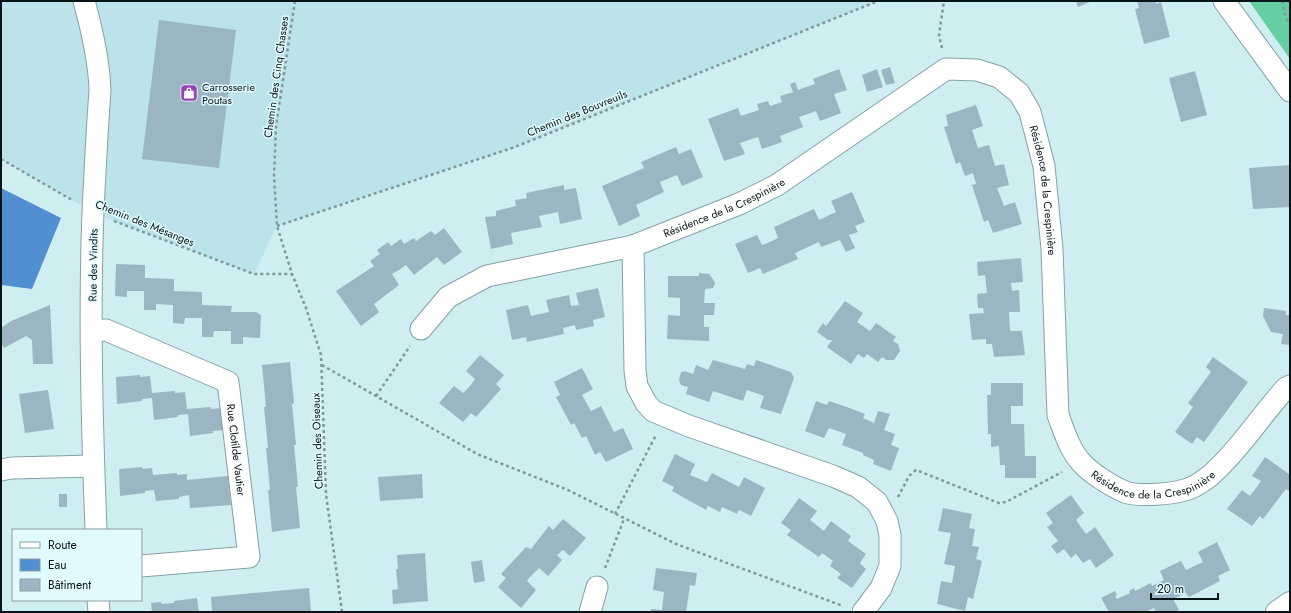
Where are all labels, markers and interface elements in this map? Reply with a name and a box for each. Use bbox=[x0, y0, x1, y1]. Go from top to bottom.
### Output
street label: Chemin des Cinq Chasses bbox=[260, 15, 293, 139]
place label: Carrosserie Poutas bbox=[202, 79, 255, 108]
shop icon: Carrosserie Poutas bbox=[179, 83, 199, 103]
street label: Chemin des Bouvreuils bbox=[524, 85, 630, 140]
street label: Résidence de la Crespinière bbox=[1026, 123, 1060, 256]
street label: Résidence de la Crespinière bbox=[661, 174, 788, 241]
street label: Chemin des Mésanges bbox=[93, 196, 197, 250]
street label: Rue des Vindits bbox=[84, 228, 102, 301]
street label: Chemin des Oiseaux bbox=[307, 392, 327, 489]
street label: Rue Clotilde Vautier bbox=[223, 403, 250, 497]
street label: Résidence de la Crespinière bbox=[1087, 462, 1219, 476]
text: Résidence de la Crespinière bbox=[1088, 466, 1219, 503]
legend bbox=[12, 529, 142, 601]
text: Route bbox=[48, 536, 77, 554]
text: Eau bbox=[48, 556, 67, 574]
scale bar bbox=[1151, 575, 1218, 601]
text: Bâtiment bbox=[48, 576, 91, 594]
text: 20 m bbox=[1157, 580, 1184, 598]

